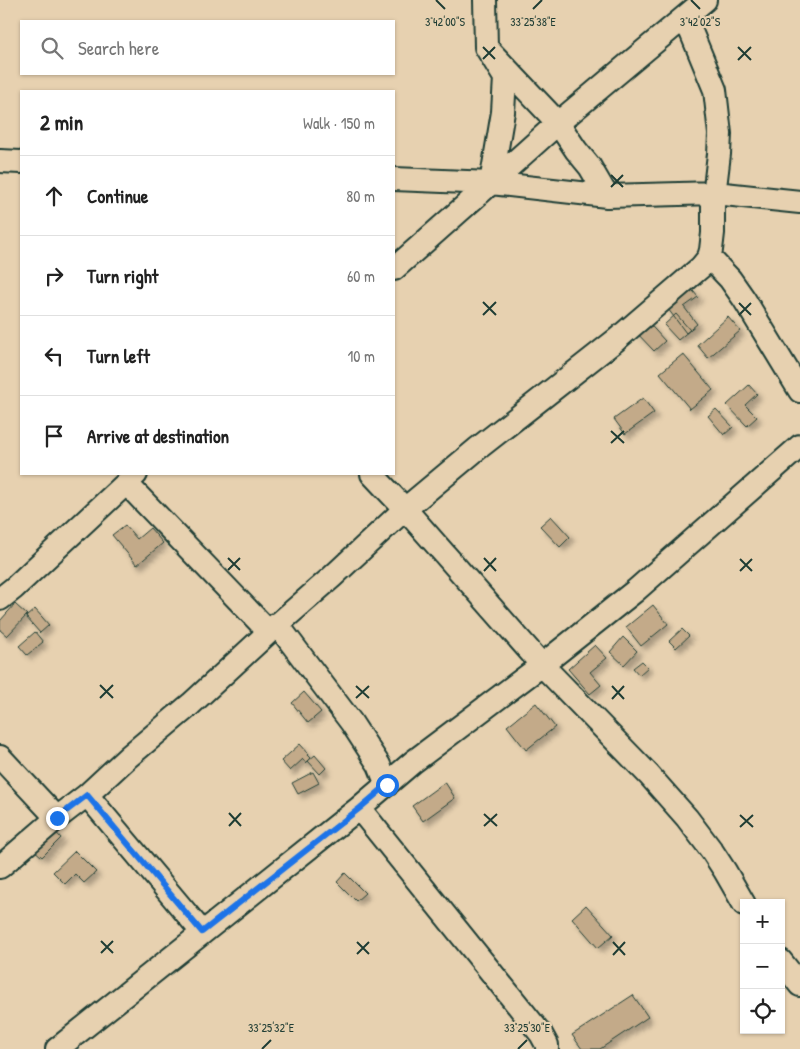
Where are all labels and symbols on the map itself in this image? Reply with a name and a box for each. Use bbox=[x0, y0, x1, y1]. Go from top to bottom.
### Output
text: 3°42'00"S bbox=[425, 13, 466, 30]
text: 33°25'38"E bbox=[510, 13, 557, 30]
text: 3°42'02"S bbox=[680, 13, 721, 30]
route start bbox=[376, 774, 399, 797]
route end bbox=[46, 807, 69, 830]
text: 33°25'32"E bbox=[248, 1019, 295, 1036]
text: 33°25'30"E bbox=[504, 1019, 551, 1036]

